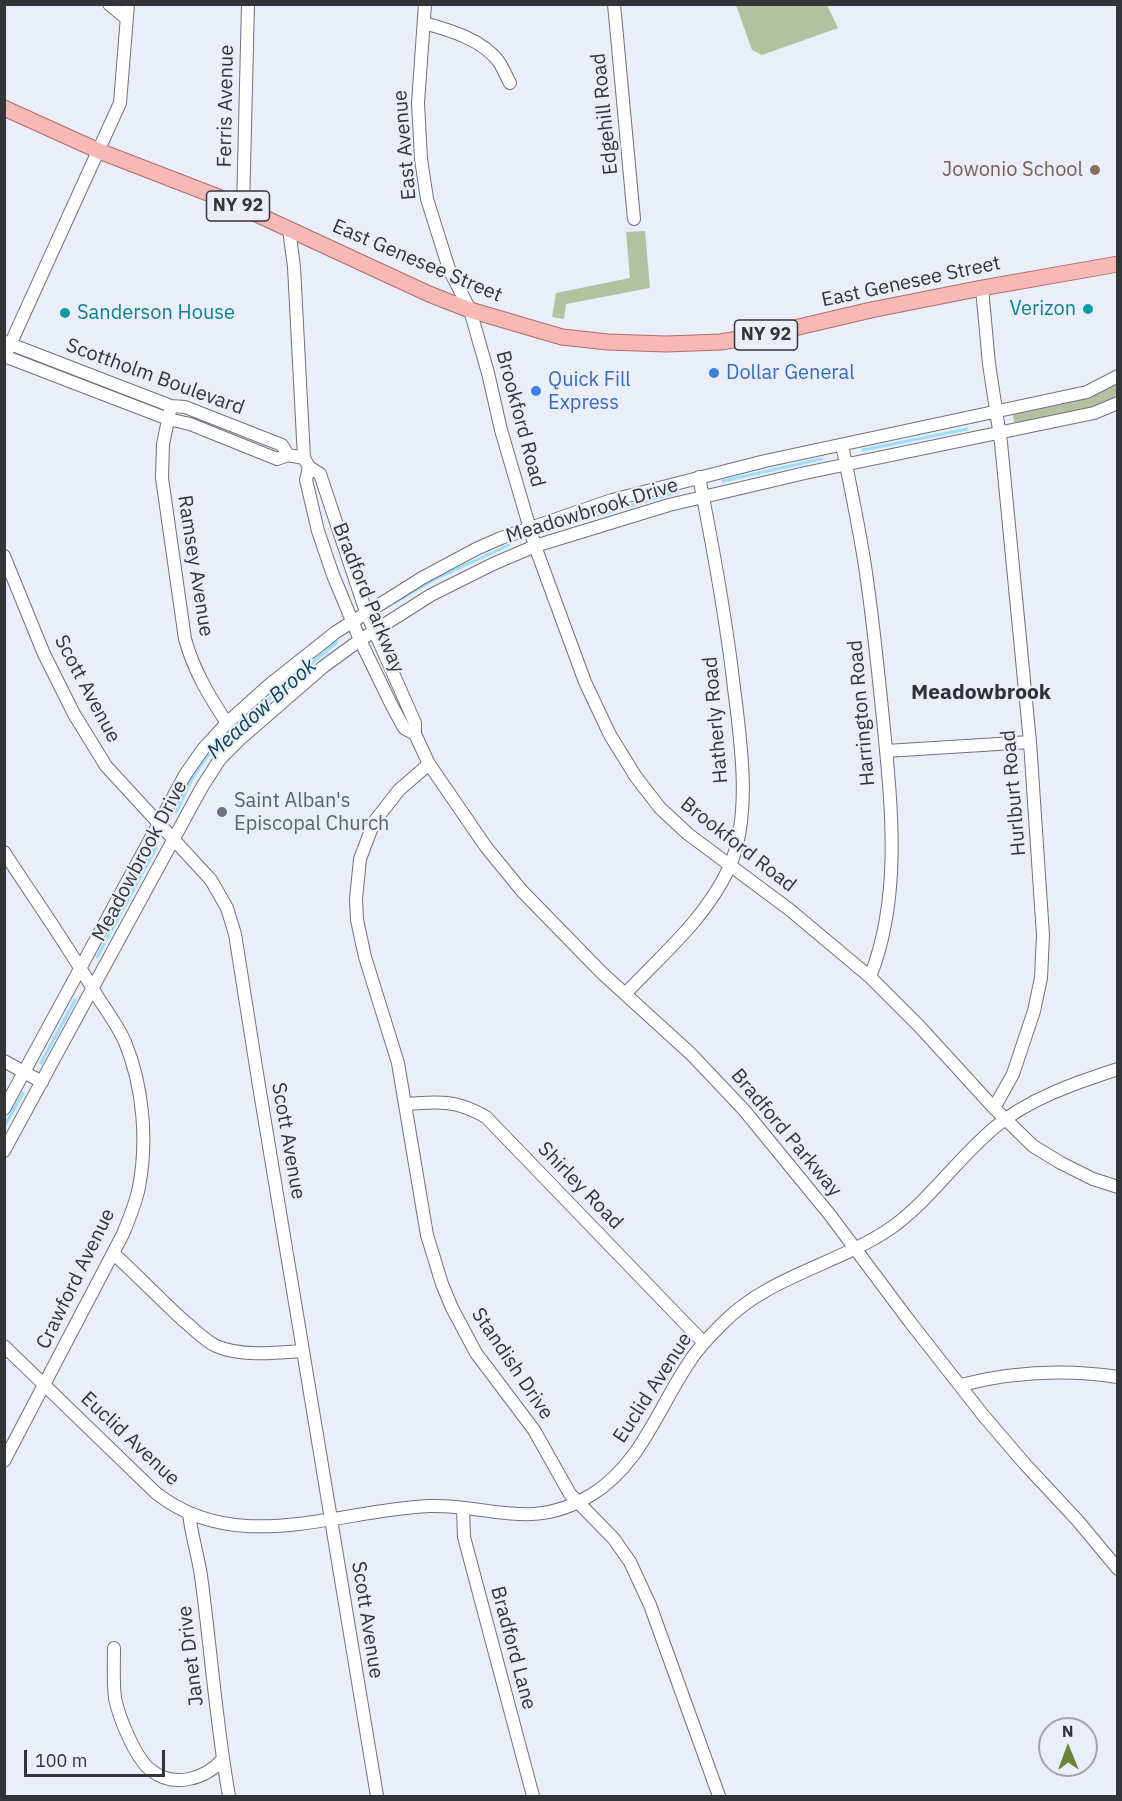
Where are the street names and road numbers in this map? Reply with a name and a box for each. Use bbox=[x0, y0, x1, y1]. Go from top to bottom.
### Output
street label: Ferris Avenue bbox=[213, 45, 239, 167]
street label: Edgehill Road bbox=[587, 52, 623, 176]
street label: East Avenue bbox=[388, 89, 422, 201]
road number: NY 92 bbox=[206, 191, 270, 221]
street label: East Genesee Street bbox=[328, 214, 506, 308]
street label: East Genesee Street bbox=[819, 251, 1003, 313]
road number: NY 92 bbox=[734, 320, 798, 350]
street label: Scottholm Boulevard bbox=[63, 334, 247, 420]
street label: Brookford Road bbox=[490, 348, 550, 490]
street label: Meadowbrook Drive bbox=[503, 473, 681, 549]
street label: Ramsey Avenue bbox=[172, 494, 218, 638]
street label: Bradford Parkway bbox=[327, 519, 409, 677]
street label: Scott Avenue bbox=[49, 631, 125, 747]
street label: Harrington Road bbox=[844, 639, 880, 787]
street label: Hatherly Road bbox=[698, 655, 734, 785]
street label: Hurlburt Road bbox=[997, 729, 1031, 857]
street label: Meadowbrook Drive bbox=[87, 776, 193, 946]
street label: Brookford Road bbox=[675, 792, 801, 898]
street label: Bradford Parkway bbox=[725, 1064, 847, 1202]
street label: Scott Avenue bbox=[266, 1081, 310, 1201]
street label: Shirley Road bbox=[532, 1137, 628, 1235]
street label: Crawford Avenue bbox=[32, 1205, 120, 1353]
street label: Standish Drive bbox=[466, 1304, 558, 1424]
street label: Euclid Avenue bbox=[608, 1328, 698, 1448]
street label: Euclid Avenue bbox=[76, 1387, 184, 1491]
street label: Scott Avenue bbox=[346, 1560, 388, 1680]
street label: Bradford Lane bbox=[485, 1584, 541, 1712]
street label: Janet Drive bbox=[173, 1604, 209, 1708]

